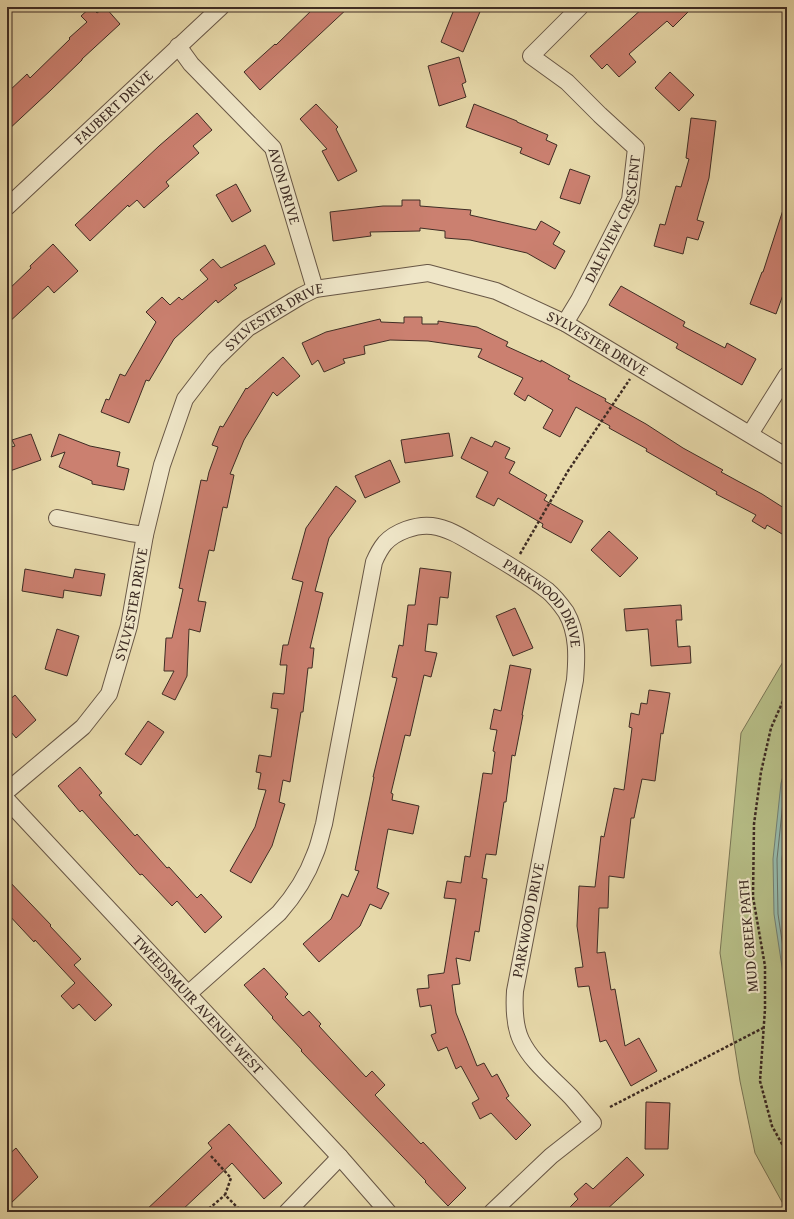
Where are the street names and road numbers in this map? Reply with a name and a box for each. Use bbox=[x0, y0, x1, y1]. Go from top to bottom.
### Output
street label: FAUBERT DRIVE bbox=[69, 65, 158, 149]
street label: AVON DRIVE bbox=[263, 145, 306, 227]
street label: DALEVIEW CRESCENT bbox=[579, 153, 645, 286]
street label: SYLVESTER DRIVE bbox=[219, 277, 325, 355]
street label: SYLVESTER DRIVE bbox=[543, 305, 653, 381]
street label: SYLVESTER DRIVE bbox=[108, 546, 153, 663]
street label: PARKWOOD DRIVE bbox=[499, 553, 587, 649]
street label: PARKWOOD DRIVE bbox=[506, 860, 549, 979]
street label: MUD CREEK PATH bbox=[732, 879, 763, 993]
street label: TWEEDSMUIR AVENUE WEST bbox=[128, 930, 269, 1079]

